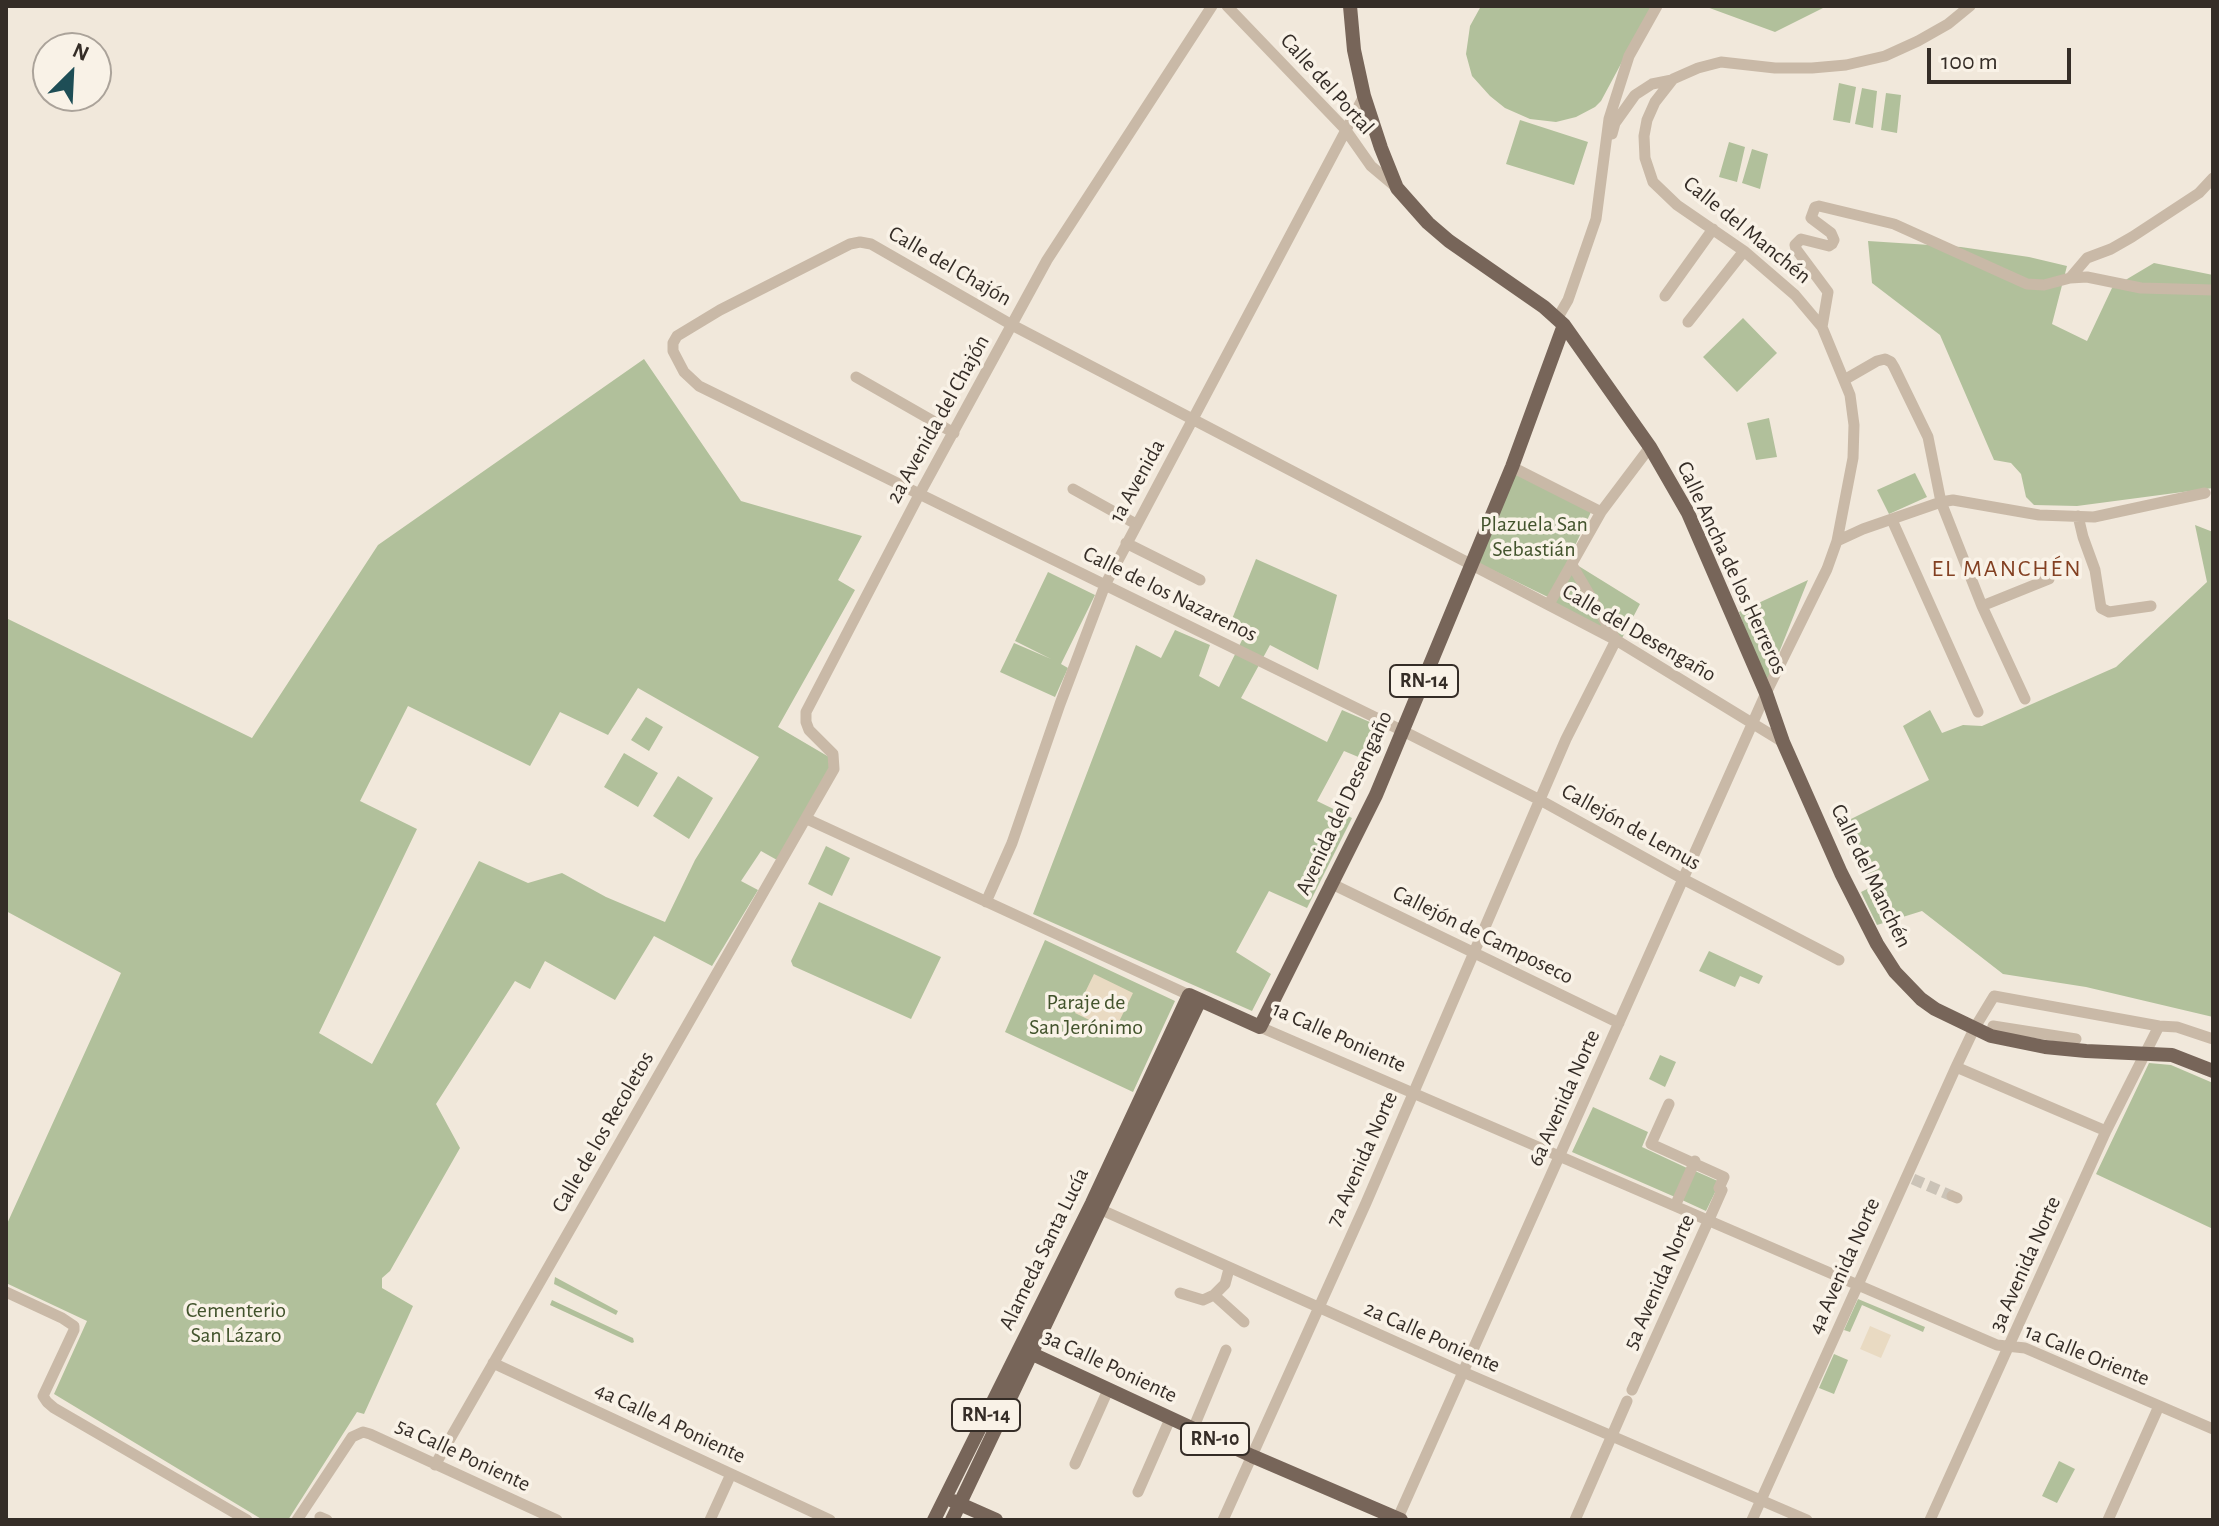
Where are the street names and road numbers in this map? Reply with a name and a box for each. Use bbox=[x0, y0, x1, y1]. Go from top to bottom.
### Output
street label: Calle del Portal bbox=[1274, 28, 1380, 140]
street label: Calle del Manchén bbox=[1678, 170, 1816, 290]
street label: Calle del Chajón bbox=[884, 220, 1016, 312]
street label: 2a Avenida del Chajón bbox=[881, 330, 995, 508]
street label: 1a Avenida bbox=[1103, 435, 1171, 527]
street label: Calle Ancha de los Herreros bbox=[1671, 457, 1793, 679]
street label: Calle de los Nazarenos bbox=[1079, 540, 1261, 648]
street label: Calle del Desengaño bbox=[1557, 578, 1721, 688]
road number: RN-14 bbox=[1390, 665, 1458, 697]
street label: Avenida del Desengaño bbox=[1290, 707, 1398, 899]
street label: Callejón de Lemus bbox=[1557, 778, 1705, 876]
street label: Calle del Manchén bbox=[1825, 800, 1917, 952]
street label: Callejón de Camposeco bbox=[1388, 880, 1578, 990]
street label: 1a Calle Poniente bbox=[1268, 996, 1410, 1078]
street label: 6a Avenida Norte bbox=[1522, 1026, 1606, 1170]
street label: Calle de los Recoletos bbox=[546, 1047, 660, 1217]
street label: 7a Avenida Norte bbox=[1320, 1087, 1404, 1231]
street label: Alameda Santa Lucía bbox=[993, 1164, 1095, 1334]
street label: 3a Avenida Norte bbox=[1983, 1192, 2067, 1336]
street label: 4a Avenida Norte bbox=[1802, 1194, 1886, 1338]
street label: 5a Avenida Norte bbox=[1617, 1210, 1701, 1354]
street label: 2a Calle Poniente bbox=[1360, 1295, 1504, 1379]
street label: 1a Calle Oriente bbox=[2021, 1318, 2153, 1392]
street label: 3a Calle Poniente bbox=[1039, 1323, 1181, 1409]
street label: 4a Calle A Poniente bbox=[591, 1377, 749, 1469]
road number: RN-14 bbox=[952, 1399, 1020, 1431]
street label: 5a Calle Poniente bbox=[392, 1412, 534, 1498]
road number: RN-10 bbox=[1181, 1423, 1249, 1455]

